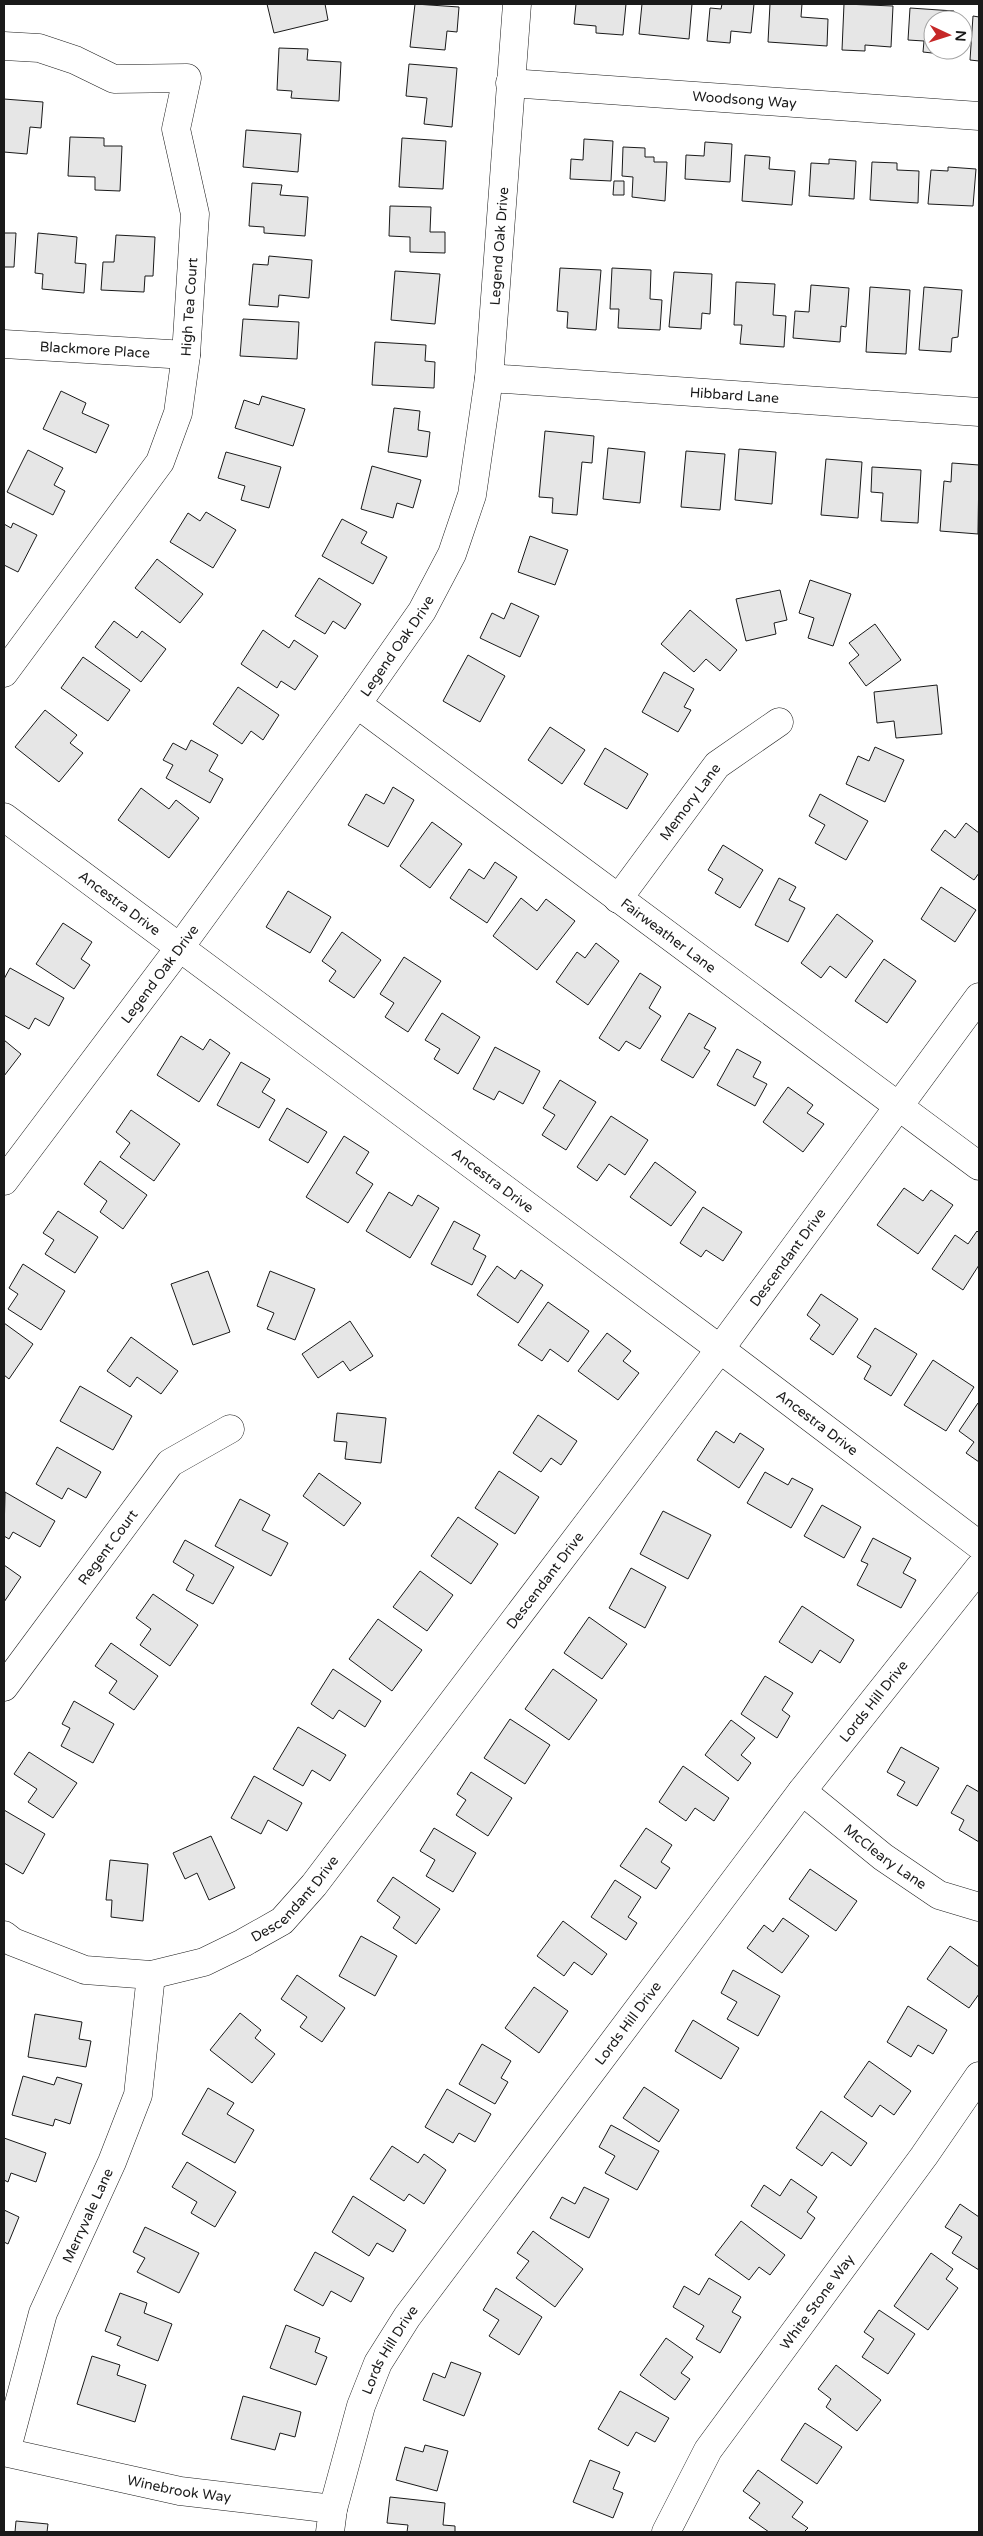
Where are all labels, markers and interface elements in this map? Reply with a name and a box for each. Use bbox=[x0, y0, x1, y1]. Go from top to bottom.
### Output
north arrow bbox=[923, 10, 973, 60]
text: N bbox=[952, 30, 969, 42]
street label: Woodsong Way bbox=[692, 88, 798, 112]
street label: Legend Oak Drive bbox=[486, 186, 512, 306]
street label: High Tea Court bbox=[178, 256, 201, 357]
street label: Blackmore Place bbox=[39, 338, 150, 362]
street label: Hibbard Lane bbox=[689, 384, 780, 407]
street label: Legend Oak Drive bbox=[357, 593, 438, 700]
street label: Memory Lane bbox=[656, 760, 724, 844]
street label: Ancestra Drive bbox=[75, 867, 164, 939]
street label: Fairweather Lane bbox=[617, 895, 719, 977]
street label: Legend Oak Drive bbox=[118, 922, 202, 1027]
street label: Ancestra Drive bbox=[448, 1145, 537, 1217]
street label: Descendant Drive bbox=[746, 1205, 830, 1310]
street label: Ancestra Drive bbox=[773, 1387, 861, 1459]
street label: Regent Court bbox=[75, 1506, 142, 1588]
street label: Descendant Drive bbox=[503, 1529, 587, 1633]
street label: Lords Hill Drive bbox=[836, 1657, 912, 1746]
street label: McCleary Lane bbox=[840, 1821, 930, 1893]
street label: Descendant Drive bbox=[248, 1852, 342, 1946]
street label: Lords Hill Drive bbox=[591, 1978, 665, 2068]
street label: Merryvale Lane bbox=[59, 2166, 117, 2266]
street label: White Stone Way bbox=[777, 2251, 858, 2353]
street label: Lords Hill Drive bbox=[358, 2302, 422, 2397]
street label: Winebrook Way bbox=[125, 2472, 232, 2506]

